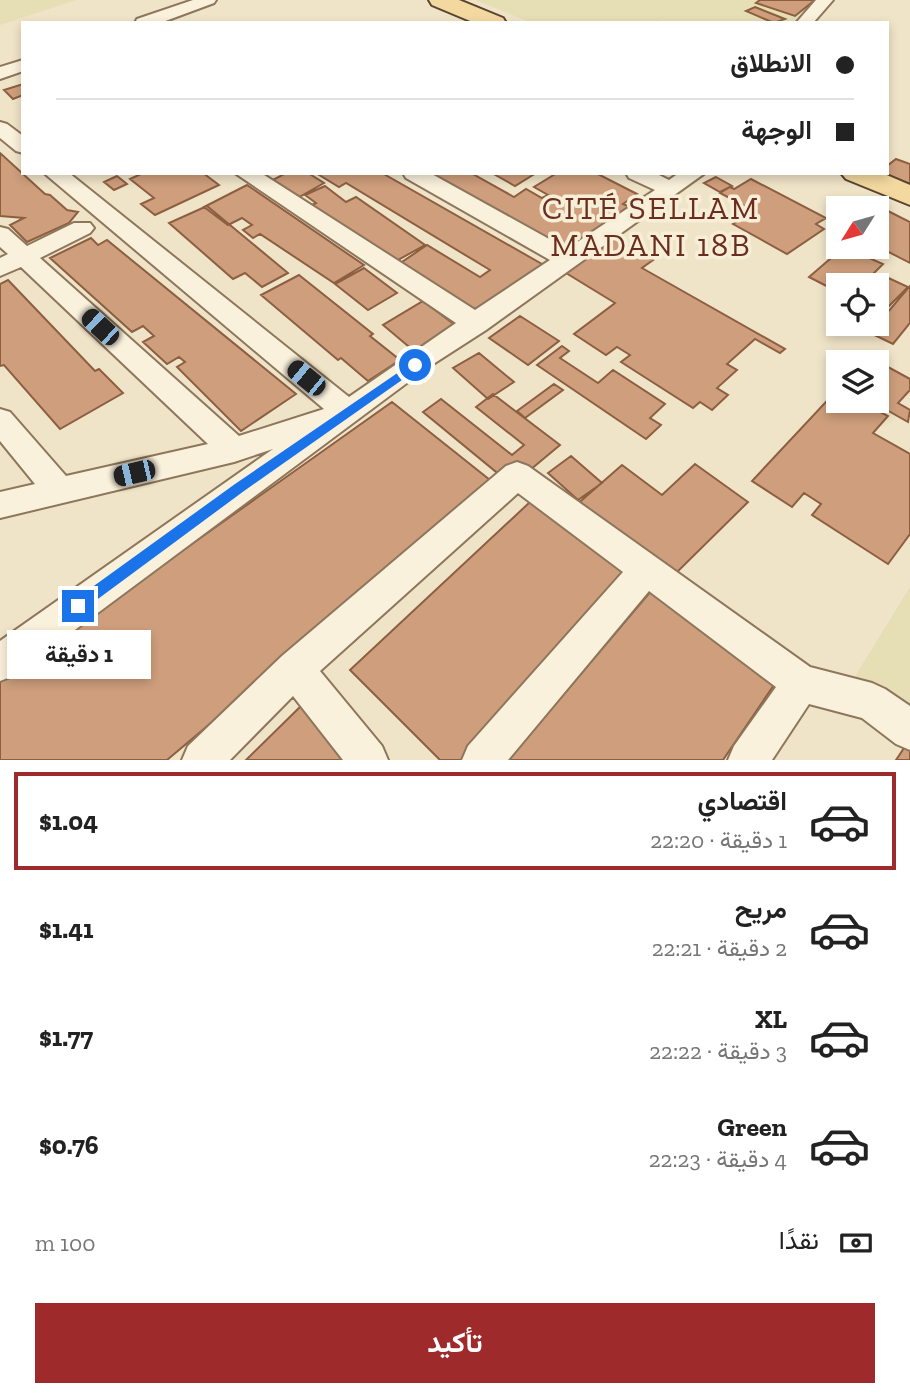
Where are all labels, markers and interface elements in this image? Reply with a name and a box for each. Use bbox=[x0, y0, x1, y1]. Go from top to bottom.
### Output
text: الانطلاق bbox=[730, 47, 812, 79]
text: الوجهة bbox=[741, 114, 812, 146]
district label: CITÉ SELLAM MADANI 18B bbox=[542, 189, 760, 264]
north arrow bbox=[826, 196, 889, 259]
map controls bbox=[826, 196, 889, 413]
button: locate bbox=[826, 273, 889, 336]
car bbox=[78, 305, 123, 349]
route start bbox=[399, 349, 431, 381]
button: layers bbox=[826, 350, 889, 413]
car bbox=[284, 357, 329, 399]
car bbox=[112, 458, 157, 488]
route end bbox=[62, 590, 94, 622]
callout: 1 دقيقة bbox=[6, 630, 150, 680]
text: 1 دقيقة bbox=[45, 640, 113, 668]
text: اقتصادي bbox=[698, 785, 787, 817]
icon: car bbox=[808, 790, 871, 853]
text: $1.04 bbox=[39, 805, 98, 837]
text: 1 دقيقة · 22:20 bbox=[650, 826, 787, 854]
text: مريح bbox=[735, 893, 787, 925]
icon: car bbox=[808, 898, 871, 961]
text: $1.41 bbox=[39, 913, 94, 945]
text: 2 دقيقة · 22:21 bbox=[652, 934, 787, 962]
text: XL bbox=[755, 1003, 787, 1035]
icon: car bbox=[808, 1006, 871, 1069]
text: $1.77 bbox=[39, 1021, 93, 1053]
text: 3 دقيقة · 22:22 bbox=[649, 1037, 787, 1065]
text: Green bbox=[717, 1111, 787, 1143]
icon: car bbox=[808, 1114, 871, 1177]
text: $0.76 bbox=[39, 1129, 99, 1161]
text: 4 دقيقة · 22:23 bbox=[649, 1145, 787, 1173]
text: نقدًا bbox=[779, 1224, 819, 1256]
icon: cash bbox=[837, 1224, 875, 1262]
text: 100 m bbox=[35, 1229, 95, 1257]
button: تأكيد bbox=[35, 1303, 875, 1383]

